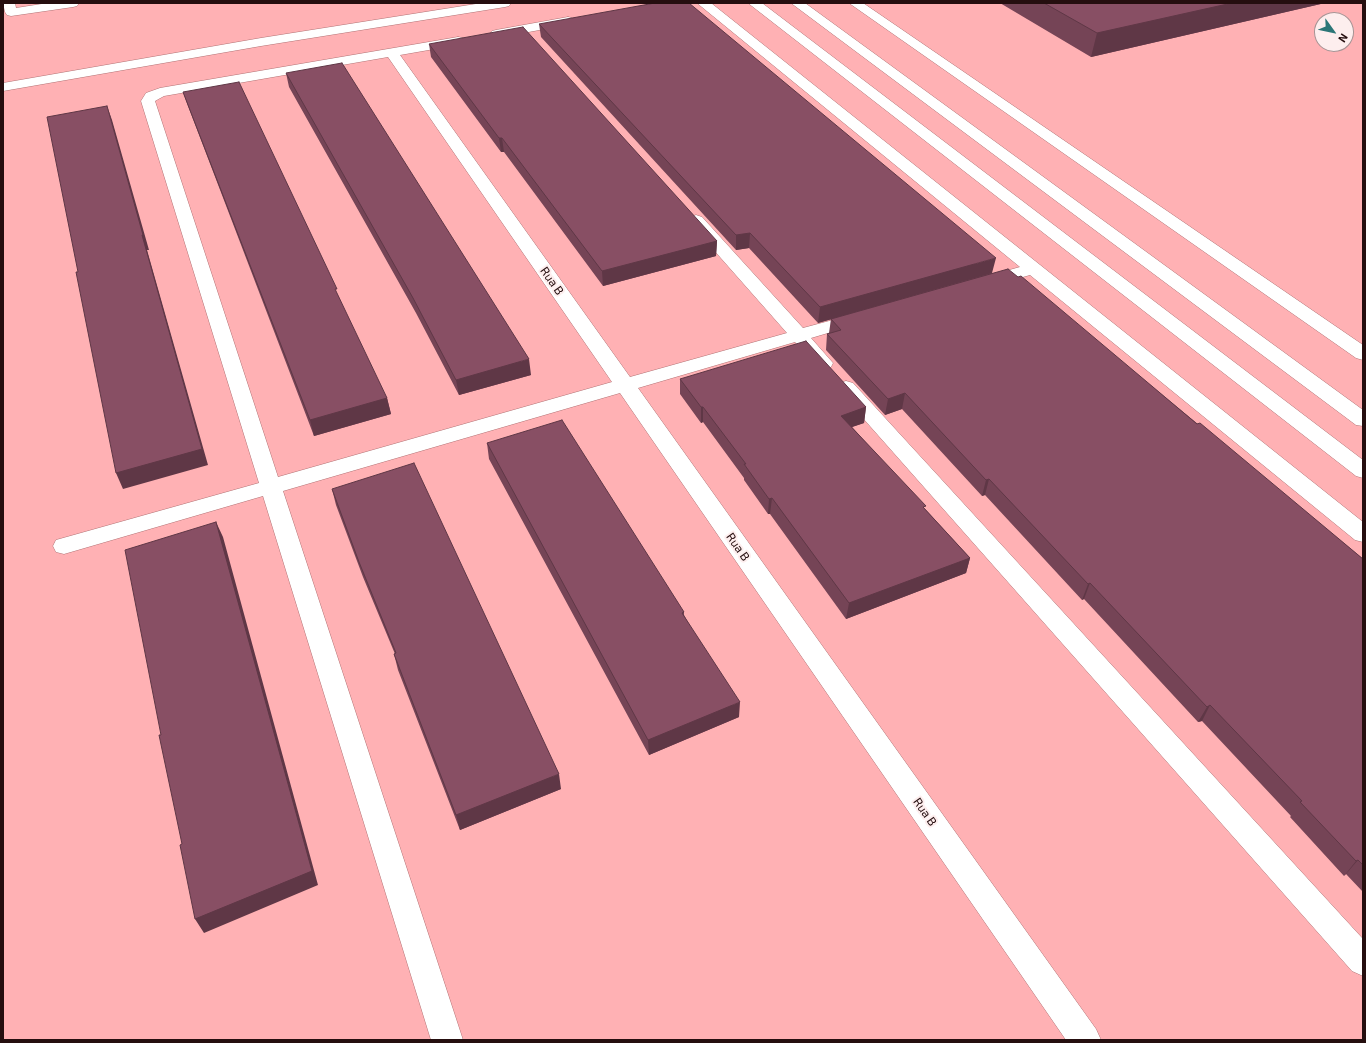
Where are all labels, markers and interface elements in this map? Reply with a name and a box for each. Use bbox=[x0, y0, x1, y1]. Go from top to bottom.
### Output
north arrow bbox=[1314, 12, 1354, 52]
text: N bbox=[1336, 31, 1351, 45]
street label: Rua B bbox=[537, 264, 567, 298]
street label: Rua B bbox=[723, 530, 753, 564]
street label: Rua B bbox=[910, 795, 940, 829]

